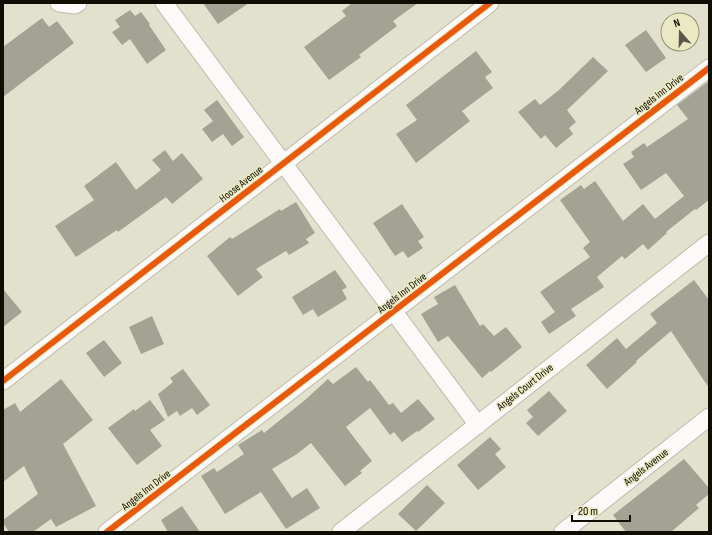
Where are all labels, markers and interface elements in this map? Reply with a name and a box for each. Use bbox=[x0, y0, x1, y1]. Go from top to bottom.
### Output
north arrow bbox=[660, 12, 700, 52]
text: N bbox=[672, 16, 682, 30]
street label: Angels Inn Drive bbox=[631, 71, 686, 118]
street label: Hoose Avenue bbox=[217, 163, 265, 205]
street label: Angels Inn Drive bbox=[374, 270, 429, 317]
street label: Angels Court Drive bbox=[493, 361, 556, 414]
street label: Angels Avenue bbox=[620, 446, 671, 489]
street label: Angels Inn Drive bbox=[118, 467, 173, 514]
scale bar bbox=[572, 497, 630, 523]
text: 20 m bbox=[578, 504, 598, 519]

